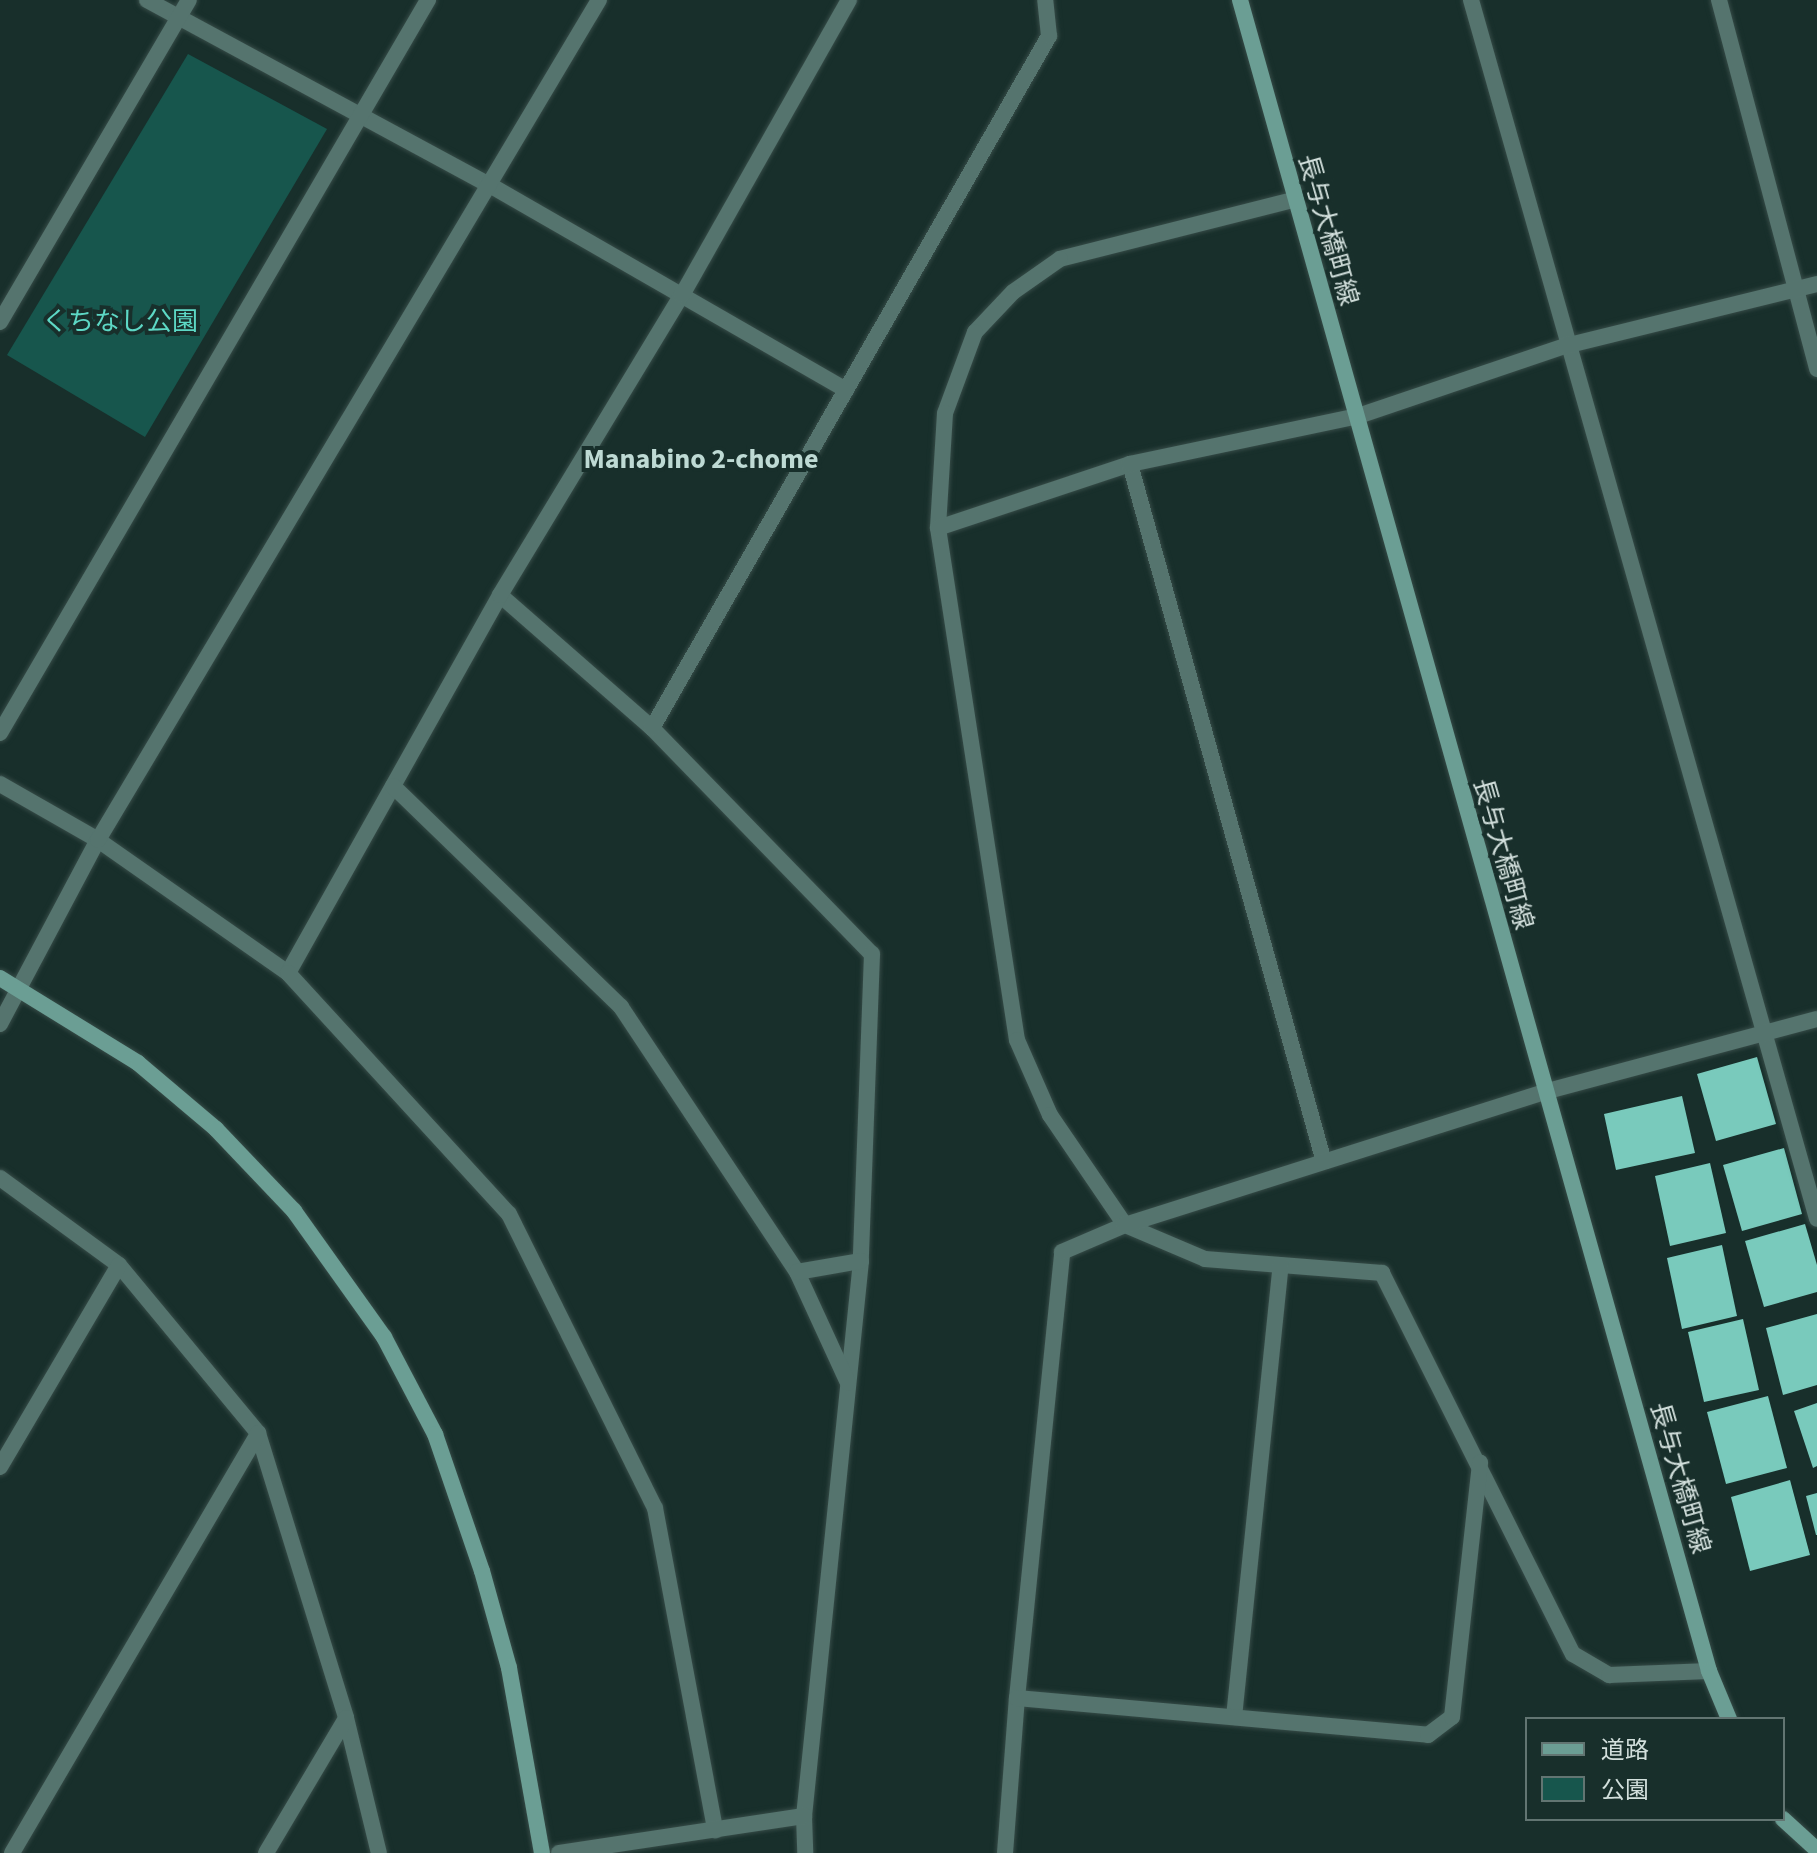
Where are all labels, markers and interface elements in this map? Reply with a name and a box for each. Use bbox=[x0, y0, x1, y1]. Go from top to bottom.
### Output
street label: 長与大橋町線 bbox=[1292, 151, 1364, 309]
park label: くちなし公園 bbox=[42, 306, 198, 338]
district label: Manabino 2-chome bbox=[583, 442, 819, 476]
street label: 長与大橋町線 bbox=[1467, 775, 1539, 933]
street label: 長与大橋町線 bbox=[1644, 1399, 1716, 1557]
legend bbox=[1525, 1717, 1785, 1821]
text: 道路 bbox=[1601, 1733, 1649, 1768]
text: 公園 bbox=[1601, 1773, 1649, 1808]

